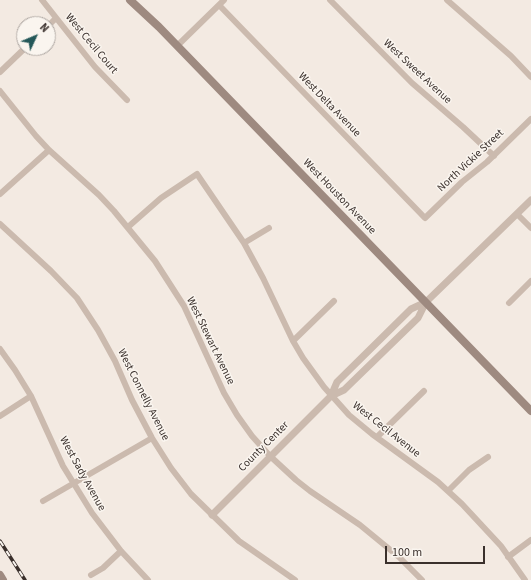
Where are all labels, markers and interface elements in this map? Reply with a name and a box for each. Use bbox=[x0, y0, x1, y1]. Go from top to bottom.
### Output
street label: West Cecil Court bbox=[62, 11, 120, 77]
north arrow bbox=[16, 16, 56, 56]
text: N bbox=[36, 20, 52, 36]
street label: West Sweet Avenue bbox=[380, 37, 454, 107]
street label: West Delta Avenue bbox=[295, 70, 363, 140]
street label: North Vickie Street bbox=[435, 127, 507, 195]
street label: West Houston Avenue bbox=[300, 157, 378, 237]
street label: West Stewart Avenue bbox=[183, 295, 237, 387]
street label: West Connelly Avenue bbox=[114, 347, 172, 443]
street label: West Cecil Avenue bbox=[349, 399, 423, 461]
street label: County Center bbox=[236, 419, 292, 475]
street label: West Sady Avenue bbox=[56, 434, 108, 514]
scale bar bbox=[387, 538, 487, 564]
text: 100 m bbox=[392, 544, 422, 561]

